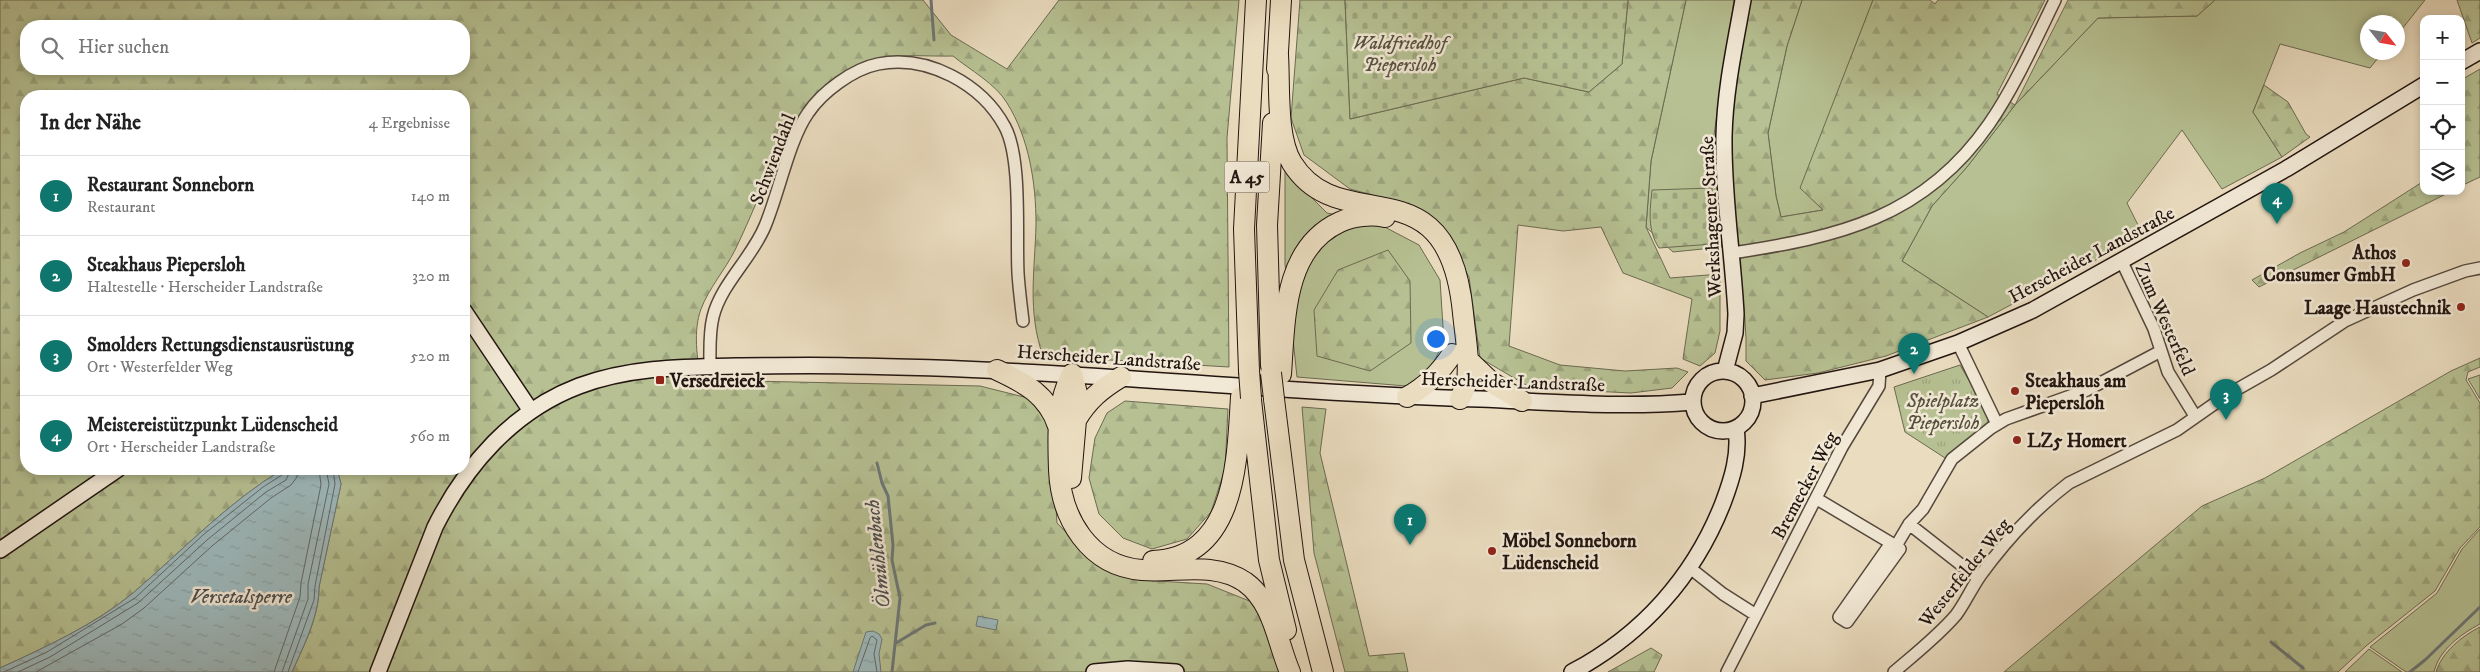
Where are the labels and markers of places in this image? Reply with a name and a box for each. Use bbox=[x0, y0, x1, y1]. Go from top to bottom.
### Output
pin: 4 bbox=[2261, 183, 2293, 224]
place label: Athos Consumer GmbH bbox=[2263, 242, 2397, 287]
marker: Athos Consumer GmbH bbox=[2400, 257, 2412, 269]
place label: Laage Haustechnik bbox=[2304, 297, 2452, 320]
marker: Laage Haustechnik bbox=[2455, 301, 2467, 313]
pin: 2 bbox=[1898, 333, 1930, 374]
place label: Versedreieck bbox=[669, 370, 766, 393]
place label: Steakhaus am Piepersloh bbox=[2025, 370, 2127, 415]
marker: Versedreieck bbox=[654, 374, 666, 386]
pin: 3 bbox=[2210, 379, 2242, 420]
marker: Steakhaus am Piepersloh bbox=[2009, 385, 2021, 397]
place label: LZ5 Homert bbox=[2027, 430, 2127, 453]
marker: LZ5 Homert bbox=[2011, 434, 2023, 446]
pin: 1 bbox=[1394, 504, 1426, 545]
place label: Möbel Sonneborn Lüdenscheid bbox=[1502, 530, 1638, 575]
marker: Möbel Sonneborn Lüdenscheid bbox=[1486, 545, 1498, 557]

